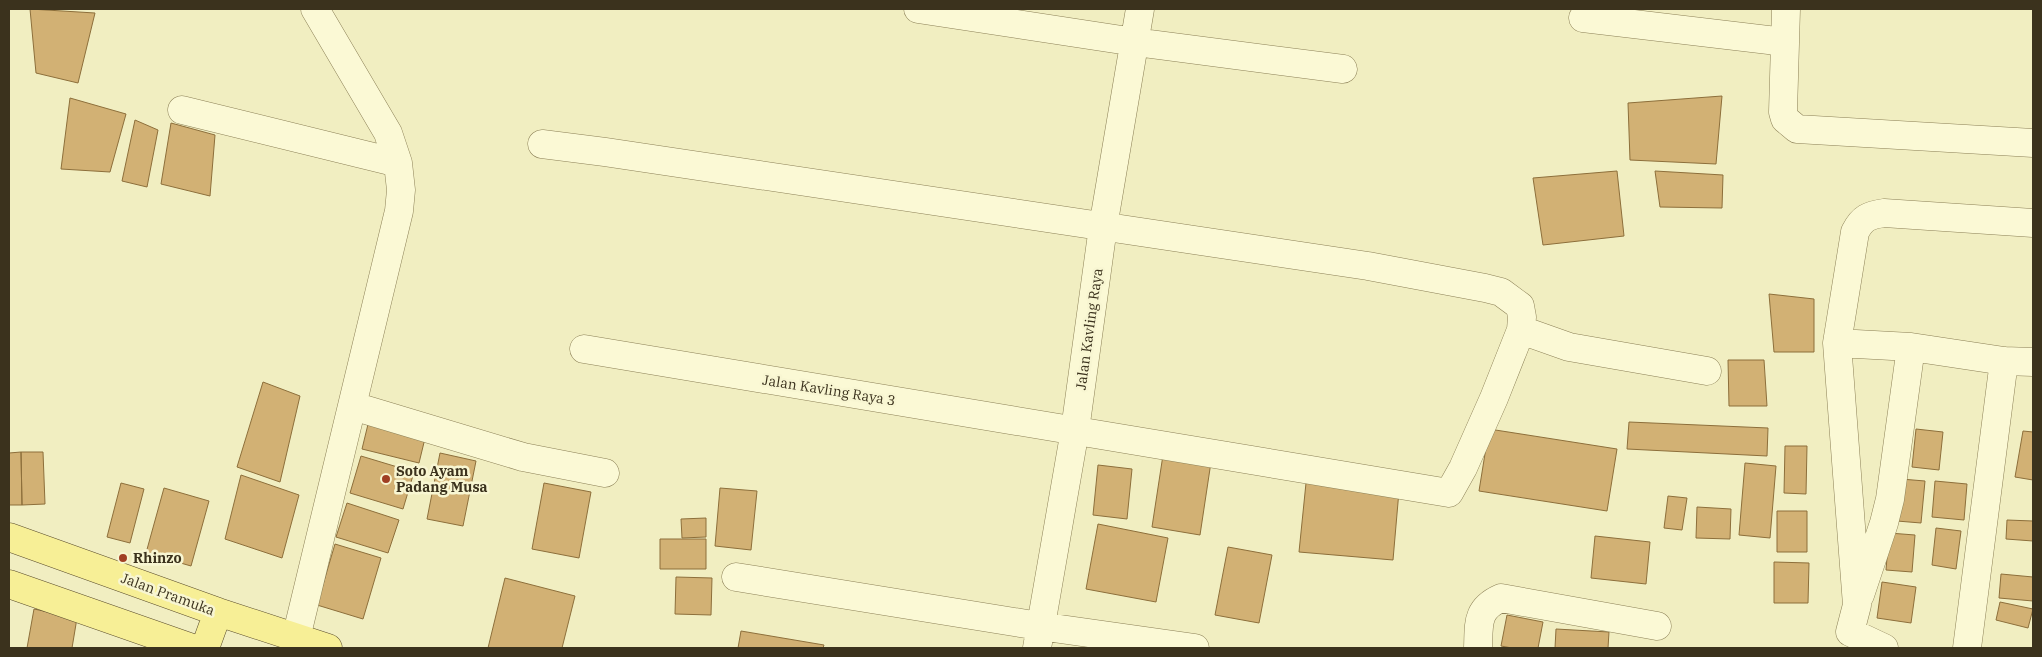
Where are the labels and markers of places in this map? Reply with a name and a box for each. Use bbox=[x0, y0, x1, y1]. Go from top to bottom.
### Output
place label: Soto Ayam Padang Musa bbox=[396, 462, 488, 496]
marker: Soto Ayam Padang Musa bbox=[380, 473, 392, 485]
place label: Rhinzo bbox=[133, 549, 182, 567]
marker: Rhinzo bbox=[117, 552, 129, 564]

